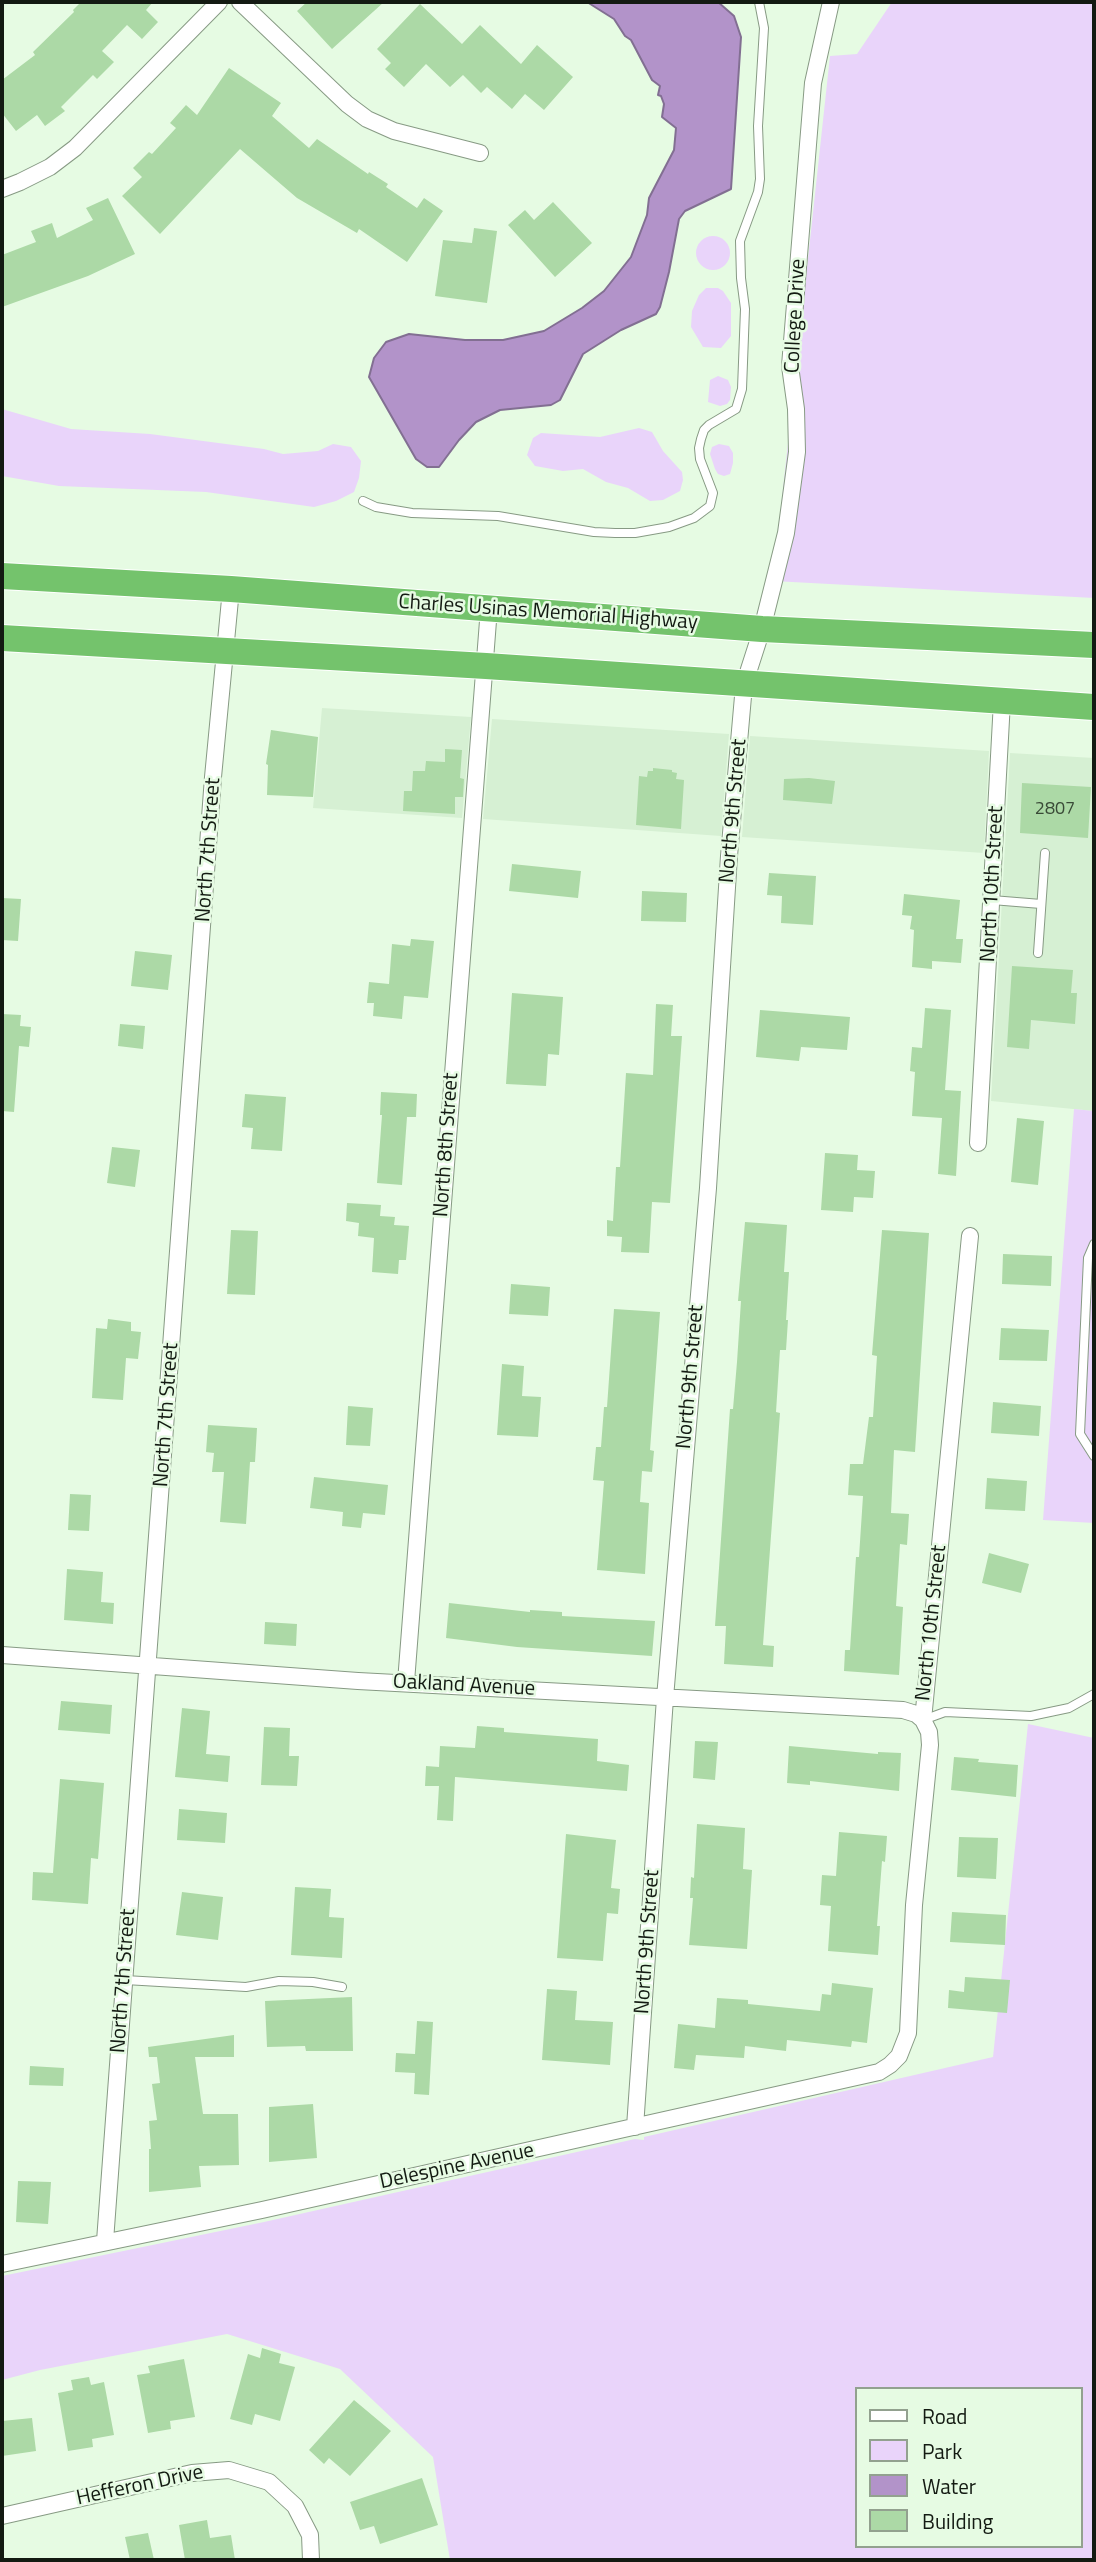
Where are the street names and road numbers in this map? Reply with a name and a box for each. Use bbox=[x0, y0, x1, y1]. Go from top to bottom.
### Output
street label: College Drive bbox=[780, 258, 812, 374]
street label: Charles Usinas Memorial Highway bbox=[397, 590, 699, 636]
street label: North 9th Street bbox=[715, 738, 753, 884]
street label: North 7th Street bbox=[191, 777, 227, 923]
street label: North 10th Street bbox=[976, 805, 1010, 963]
street label: North 8th Street bbox=[429, 1072, 465, 1218]
street label: North 9th Street bbox=[672, 1304, 710, 1450]
street label: North 7th Street bbox=[149, 1342, 185, 1488]
street label: North 10th Street bbox=[911, 1544, 953, 1702]
street label: Oakland Avenue bbox=[392, 1670, 536, 1702]
street label: North 9th Street bbox=[630, 1869, 666, 2015]
street label: North 7th Street bbox=[106, 1908, 142, 2054]
street label: Delespine Avenue bbox=[377, 2138, 537, 2196]
street label: Hefferon Drive bbox=[74, 2460, 206, 2512]

